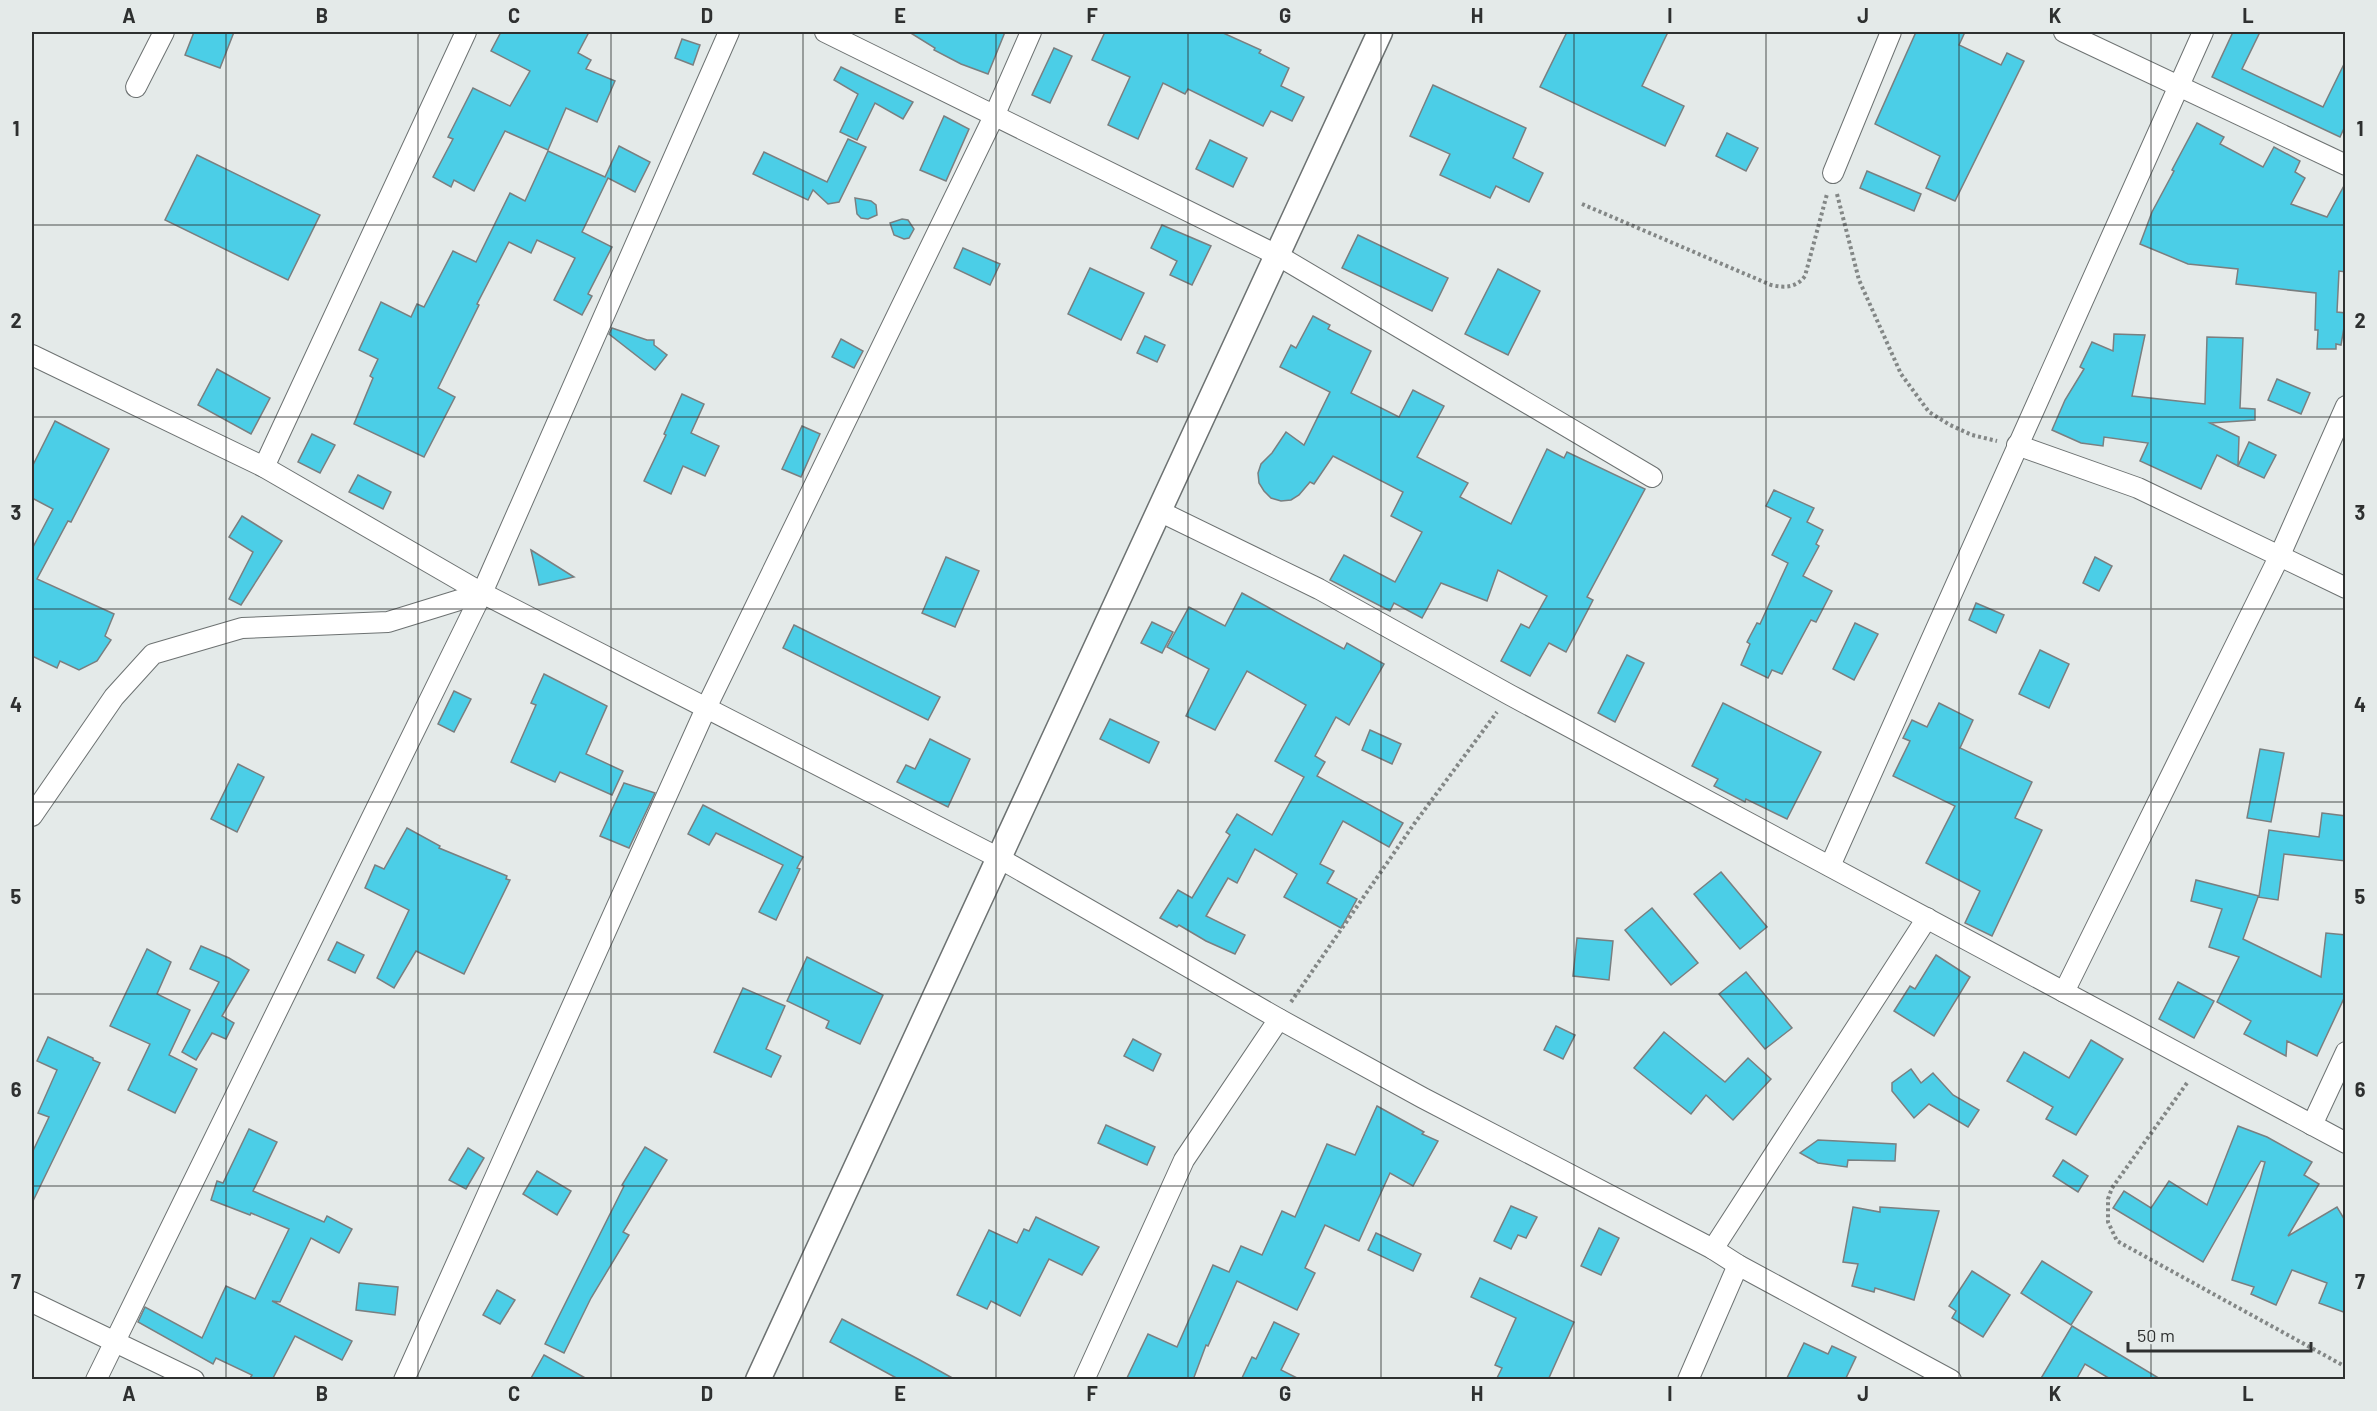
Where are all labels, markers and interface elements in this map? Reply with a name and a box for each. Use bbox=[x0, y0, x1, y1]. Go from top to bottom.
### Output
text: A bbox=[122, 3, 136, 27]
text: B bbox=[316, 3, 328, 27]
text: C bbox=[508, 3, 520, 27]
text: D bbox=[701, 3, 713, 27]
text: E bbox=[894, 3, 906, 27]
text: F bbox=[1086, 3, 1098, 27]
text: G bbox=[1279, 3, 1291, 27]
text: H bbox=[1471, 3, 1483, 27]
text: I bbox=[1667, 3, 1673, 27]
text: J bbox=[1857, 3, 1869, 27]
text: K bbox=[2049, 3, 2062, 27]
text: L bbox=[2242, 3, 2254, 27]
text: 1 bbox=[12, 116, 20, 140]
text: 1 bbox=[2356, 116, 2364, 140]
text: 2 bbox=[10, 308, 22, 332]
text: 2 bbox=[2354, 308, 2366, 332]
text: 3 bbox=[11, 500, 21, 524]
text: 3 bbox=[2355, 500, 2365, 524]
text: 4 bbox=[10, 692, 22, 716]
text: 4 bbox=[2354, 692, 2366, 716]
text: 5 bbox=[11, 884, 22, 908]
text: 5 bbox=[2355, 884, 2366, 908]
text: 6 bbox=[11, 1077, 22, 1101]
text: 6 bbox=[2355, 1077, 2366, 1101]
text: 7 bbox=[11, 1269, 21, 1293]
text: 7 bbox=[2355, 1269, 2365, 1293]
scale bar bbox=[2128, 1315, 2311, 1353]
text: 50 m bbox=[2137, 1324, 2175, 1346]
text: A bbox=[122, 1381, 136, 1405]
text: B bbox=[316, 1381, 328, 1405]
text: C bbox=[508, 1381, 520, 1405]
text: D bbox=[701, 1381, 713, 1405]
text: E bbox=[894, 1381, 906, 1405]
text: F bbox=[1086, 1381, 1098, 1405]
text: G bbox=[1279, 1381, 1291, 1405]
text: H bbox=[1471, 1381, 1483, 1405]
text: I bbox=[1667, 1381, 1673, 1405]
text: J bbox=[1857, 1381, 1869, 1405]
text: K bbox=[2049, 1381, 2062, 1405]
text: L bbox=[2242, 1381, 2254, 1405]

